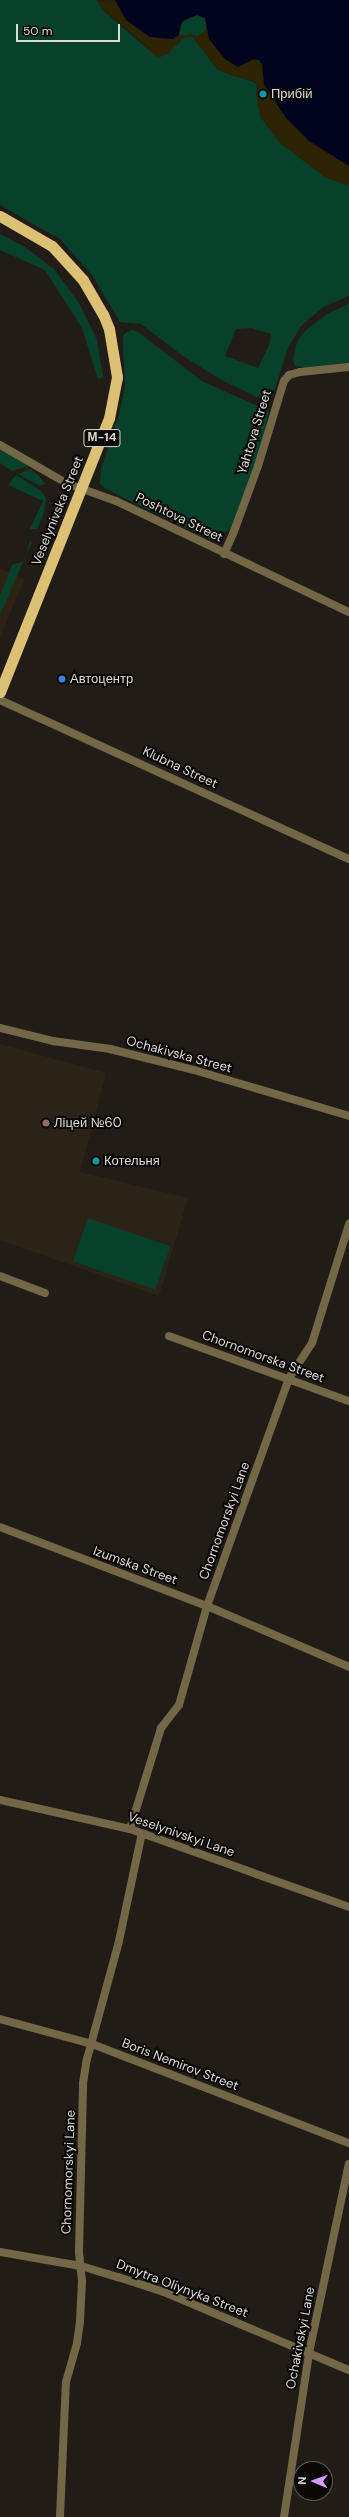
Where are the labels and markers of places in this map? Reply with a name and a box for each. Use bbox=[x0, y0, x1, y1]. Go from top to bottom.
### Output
place label: Прибій bbox=[271, 86, 312, 102]
marker: Прибій bbox=[258, 89, 268, 99]
place label: Автоцентр bbox=[70, 671, 133, 687]
marker: Автоцентр bbox=[57, 674, 67, 684]
place label: Ліцей №60 bbox=[54, 1115, 122, 1131]
marker: Ліцей №60 bbox=[41, 1118, 51, 1128]
place label: Котельня bbox=[104, 1153, 160, 1169]
marker: Котельня bbox=[91, 1156, 101, 1166]

